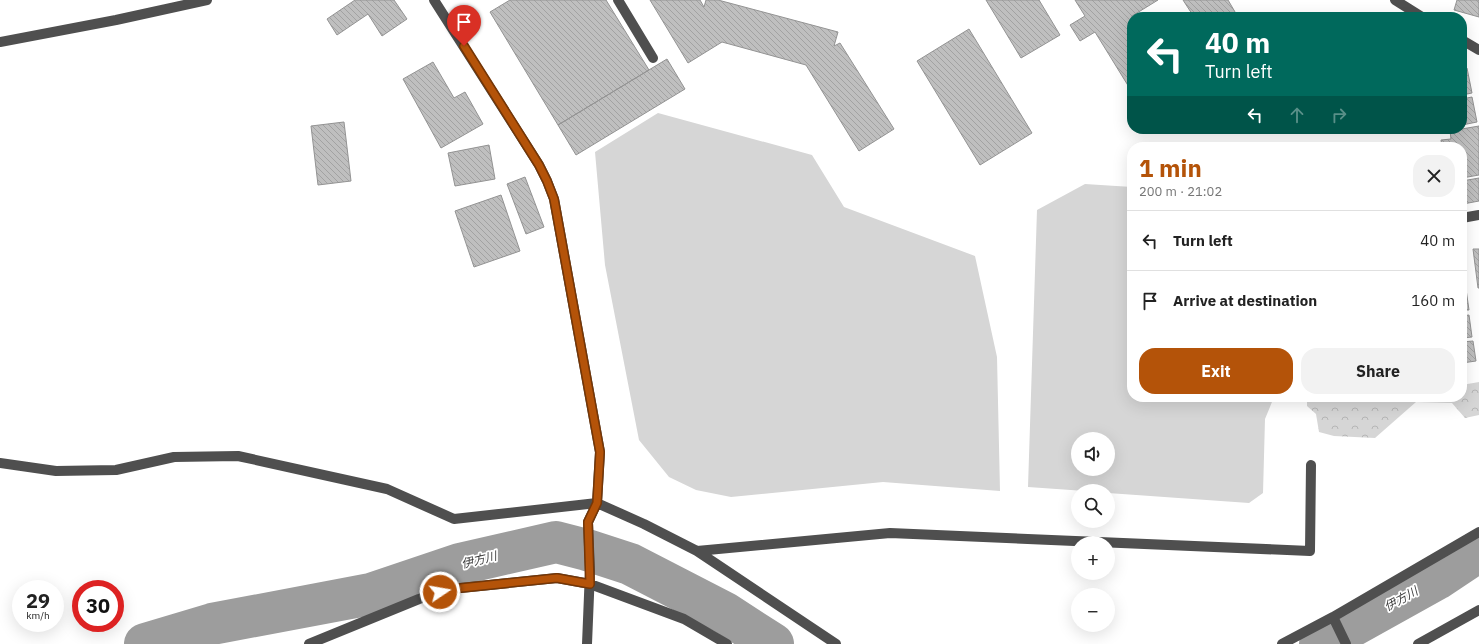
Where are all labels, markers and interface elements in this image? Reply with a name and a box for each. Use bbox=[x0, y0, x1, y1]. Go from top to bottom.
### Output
pin bbox=[447, 5, 481, 46]
icon: arrive bbox=[453, 11, 475, 33]
text: 40 m bbox=[1205, 24, 1270, 61]
icon: left bbox=[1139, 28, 1191, 80]
text: Turn left bbox=[1205, 60, 1273, 83]
icon: left bbox=[1244, 104, 1266, 126]
icon: ahead bbox=[1286, 104, 1308, 126]
icon: right bbox=[1328, 104, 1350, 126]
text: 1 min bbox=[1139, 152, 1202, 184]
button: close bbox=[1413, 155, 1455, 197]
text: 200 m · 21:02 bbox=[1139, 183, 1222, 200]
icon: left bbox=[1139, 230, 1161, 252]
text: Turn left bbox=[1173, 231, 1233, 250]
text: 40 m bbox=[1420, 231, 1455, 250]
icon: arrive bbox=[1139, 290, 1161, 312]
text: Arrive at destination bbox=[1173, 291, 1317, 310]
text: 160 m bbox=[1411, 291, 1455, 310]
button: Exit bbox=[1139, 348, 1293, 394]
button: Share bbox=[1301, 348, 1455, 394]
map controls bbox=[1071, 432, 1115, 632]
button: sound bbox=[1071, 432, 1115, 476]
button: search bbox=[1071, 484, 1115, 528]
button: + bbox=[1071, 536, 1115, 580]
water label: 伊方川 bbox=[460, 547, 500, 571]
position arrow bbox=[419, 571, 461, 613]
speed limit sign: 30 bbox=[72, 580, 124, 632]
water label: 伊方川 bbox=[1381, 582, 1422, 614]
text: 29 bbox=[26, 587, 50, 614]
button: − bbox=[1071, 588, 1115, 632]
text: km/h bbox=[26, 609, 50, 622]

